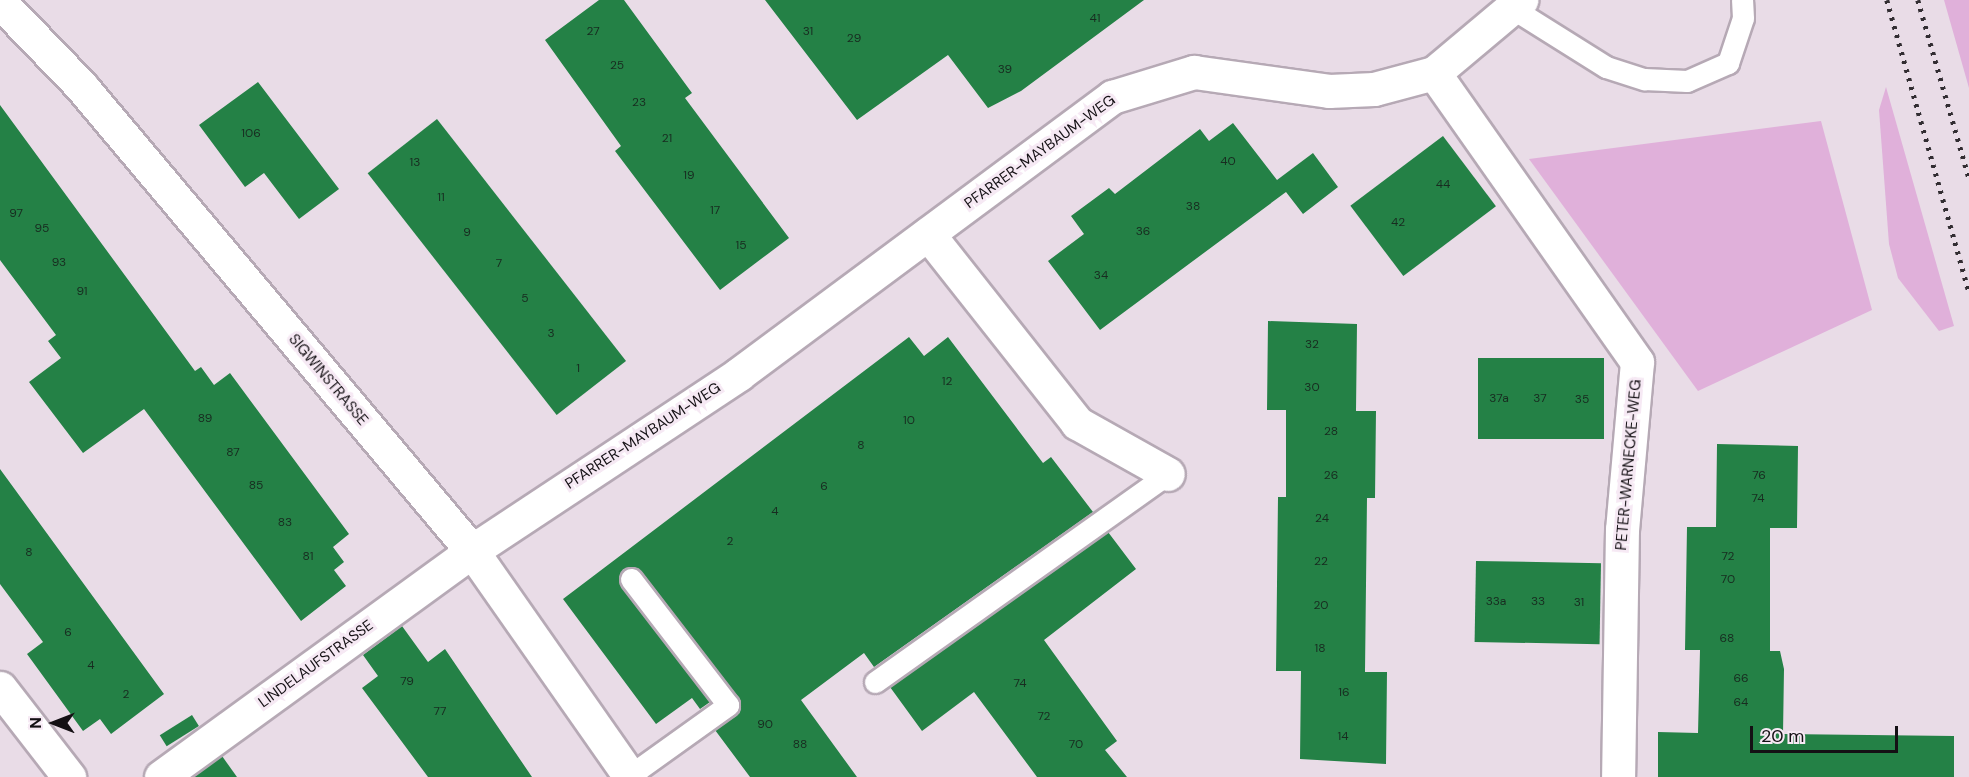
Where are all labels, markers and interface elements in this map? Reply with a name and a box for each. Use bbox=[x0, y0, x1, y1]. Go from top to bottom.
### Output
house number: 41 bbox=[1089, 12, 1101, 26]
house number: 27 bbox=[586, 25, 600, 39]
house number: 31 bbox=[803, 25, 813, 39]
house number: 29 bbox=[847, 32, 861, 46]
house number: 25 bbox=[610, 59, 624, 73]
house number: 39 bbox=[998, 63, 1012, 77]
street label: PFARRER-MAYBAUM-WEG bbox=[961, 91, 1119, 213]
house number: 23 bbox=[632, 96, 646, 110]
house number: 106 bbox=[241, 127, 261, 141]
house number: 21 bbox=[662, 132, 672, 146]
house number: 40 bbox=[1220, 155, 1236, 169]
house number: 13 bbox=[410, 156, 420, 170]
house number: 19 bbox=[683, 169, 695, 183]
house number: 44 bbox=[1436, 178, 1450, 192]
house number: 11 bbox=[437, 191, 445, 205]
house number: 38 bbox=[1186, 200, 1200, 214]
house number: 17 bbox=[710, 204, 720, 218]
house number: 97 bbox=[9, 207, 23, 221]
house number: 42 bbox=[1391, 216, 1405, 230]
house number: 95 bbox=[35, 222, 49, 236]
house number: 36 bbox=[1136, 225, 1150, 239]
house number: 9 bbox=[463, 226, 471, 240]
house number: 15 bbox=[735, 239, 747, 253]
house number: 93 bbox=[52, 256, 66, 270]
house number: 7 bbox=[496, 257, 502, 271]
house number: 34 bbox=[1094, 269, 1108, 283]
house number: 91 bbox=[76, 285, 88, 299]
house number: 5 bbox=[521, 292, 529, 306]
house number: 3 bbox=[547, 327, 555, 341]
street label: SIGWINSTRASSE bbox=[285, 331, 371, 429]
house number: 32 bbox=[1305, 338, 1319, 352]
house number: 1 bbox=[576, 362, 580, 376]
house number: 12 bbox=[942, 375, 952, 389]
street label: PFARRER-MAYBAUM-WEG bbox=[562, 379, 724, 493]
street label: PETER-WARNECKE-WEG bbox=[1613, 379, 1645, 551]
house number: 30 bbox=[1304, 381, 1320, 395]
house number: 37a bbox=[1489, 392, 1509, 406]
house number: 37 bbox=[1533, 392, 1547, 406]
house number: 35 bbox=[1575, 393, 1589, 407]
house number: 89 bbox=[198, 412, 212, 426]
house number: 10 bbox=[903, 414, 915, 428]
house number: 28 bbox=[1324, 425, 1338, 439]
house number: 8 bbox=[857, 439, 865, 453]
house number: 87 bbox=[226, 446, 240, 460]
house number: 26 bbox=[1324, 469, 1338, 483]
house number: 76 bbox=[1752, 469, 1766, 483]
house number: 85 bbox=[249, 479, 263, 493]
house number: 6 bbox=[820, 480, 828, 494]
house number: 74 bbox=[1752, 492, 1764, 506]
house number: 4 bbox=[771, 505, 779, 519]
house number: 24 bbox=[1315, 512, 1329, 526]
house number: 83 bbox=[278, 516, 292, 530]
house number: 2 bbox=[727, 535, 733, 549]
house number: 8 bbox=[25, 546, 33, 560]
house number: 81 bbox=[303, 550, 313, 564]
house number: 72 bbox=[1721, 550, 1735, 564]
house number: 22 bbox=[1314, 555, 1328, 569]
house number: 70 bbox=[1721, 573, 1735, 587]
house number: 33a bbox=[1486, 595, 1506, 609]
house number: 33 bbox=[1531, 595, 1545, 609]
house number: 31 bbox=[1574, 596, 1584, 610]
house number: 20 bbox=[1314, 599, 1328, 613]
street label: LINDELAUFSTRASSE bbox=[255, 616, 377, 712]
house number: 6 bbox=[64, 626, 72, 640]
house number: 68 bbox=[1720, 632, 1734, 646]
house number: 18 bbox=[1314, 642, 1326, 656]
house number: 4 bbox=[87, 659, 95, 673]
house number: 66 bbox=[1733, 672, 1749, 686]
house number: 79 bbox=[400, 675, 414, 689]
house number: 74 bbox=[1014, 677, 1026, 691]
house number: 16 bbox=[1338, 686, 1350, 700]
house number: 2 bbox=[123, 688, 129, 702]
north arrow bbox=[24, 693, 84, 753]
house number: 64 bbox=[1734, 696, 1748, 710]
house number: 77 bbox=[434, 705, 446, 719]
house number: 72 bbox=[1037, 710, 1051, 724]
scale bar bbox=[1753, 714, 1902, 752]
text: N bbox=[25, 717, 46, 729]
house number: 90 bbox=[757, 718, 773, 732]
text: 20 m bbox=[1761, 724, 1804, 748]
house number: 14 bbox=[1337, 730, 1349, 744]
house number: 88 bbox=[793, 738, 807, 752]
house number: 70 bbox=[1069, 738, 1083, 752]

